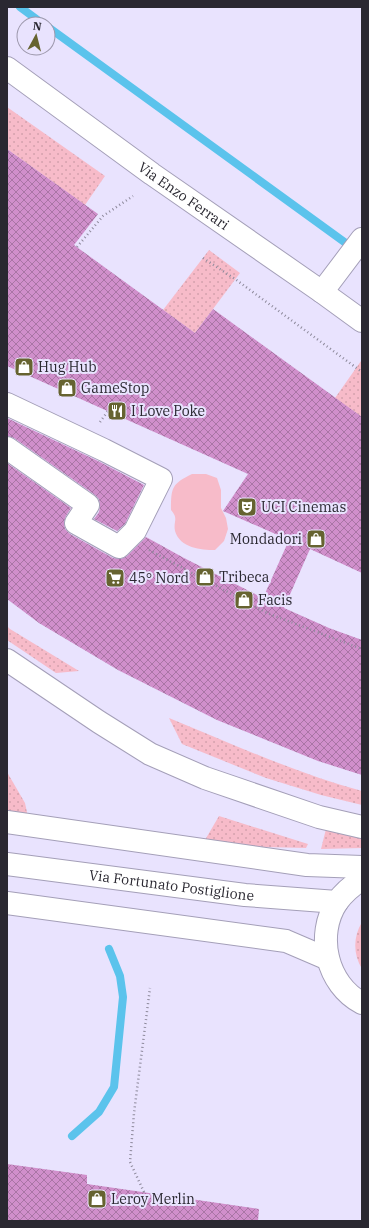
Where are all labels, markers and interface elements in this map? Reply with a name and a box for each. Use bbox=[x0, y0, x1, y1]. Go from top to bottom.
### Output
north arrow bbox=[16, 16, 56, 56]
text: N bbox=[32, 19, 43, 34]
street label: Via Enzo Ferrari bbox=[135, 158, 233, 234]
shop icon: Hug Hub bbox=[13, 356, 35, 378]
place label: Hug Hub bbox=[38, 358, 97, 376]
shop icon: GameStop bbox=[56, 377, 78, 399]
place label: GameStop bbox=[81, 379, 149, 397]
restaurant icon: I Love Poke bbox=[106, 400, 128, 422]
place label: I Love Poke bbox=[131, 402, 205, 420]
theatre icon: UCI Cinemas bbox=[236, 496, 258, 518]
place label: UCI Cinemas bbox=[261, 498, 346, 516]
shop icon: Mondadori bbox=[305, 528, 327, 550]
place label: Mondadori bbox=[230, 530, 302, 548]
shop icon: Tribeca bbox=[194, 566, 216, 588]
supermarket icon: 45° Nord bbox=[104, 567, 126, 589]
place label: Tribeca bbox=[219, 568, 270, 586]
place label: 45° Nord bbox=[129, 569, 189, 587]
shop icon: Facis bbox=[233, 589, 255, 611]
place label: Facis bbox=[258, 591, 292, 609]
street label: Via Fortunato Postiglione bbox=[88, 866, 255, 905]
shop icon: Leroy Merlin bbox=[86, 1188, 108, 1210]
place label: Leroy Merlin bbox=[111, 1190, 195, 1208]

